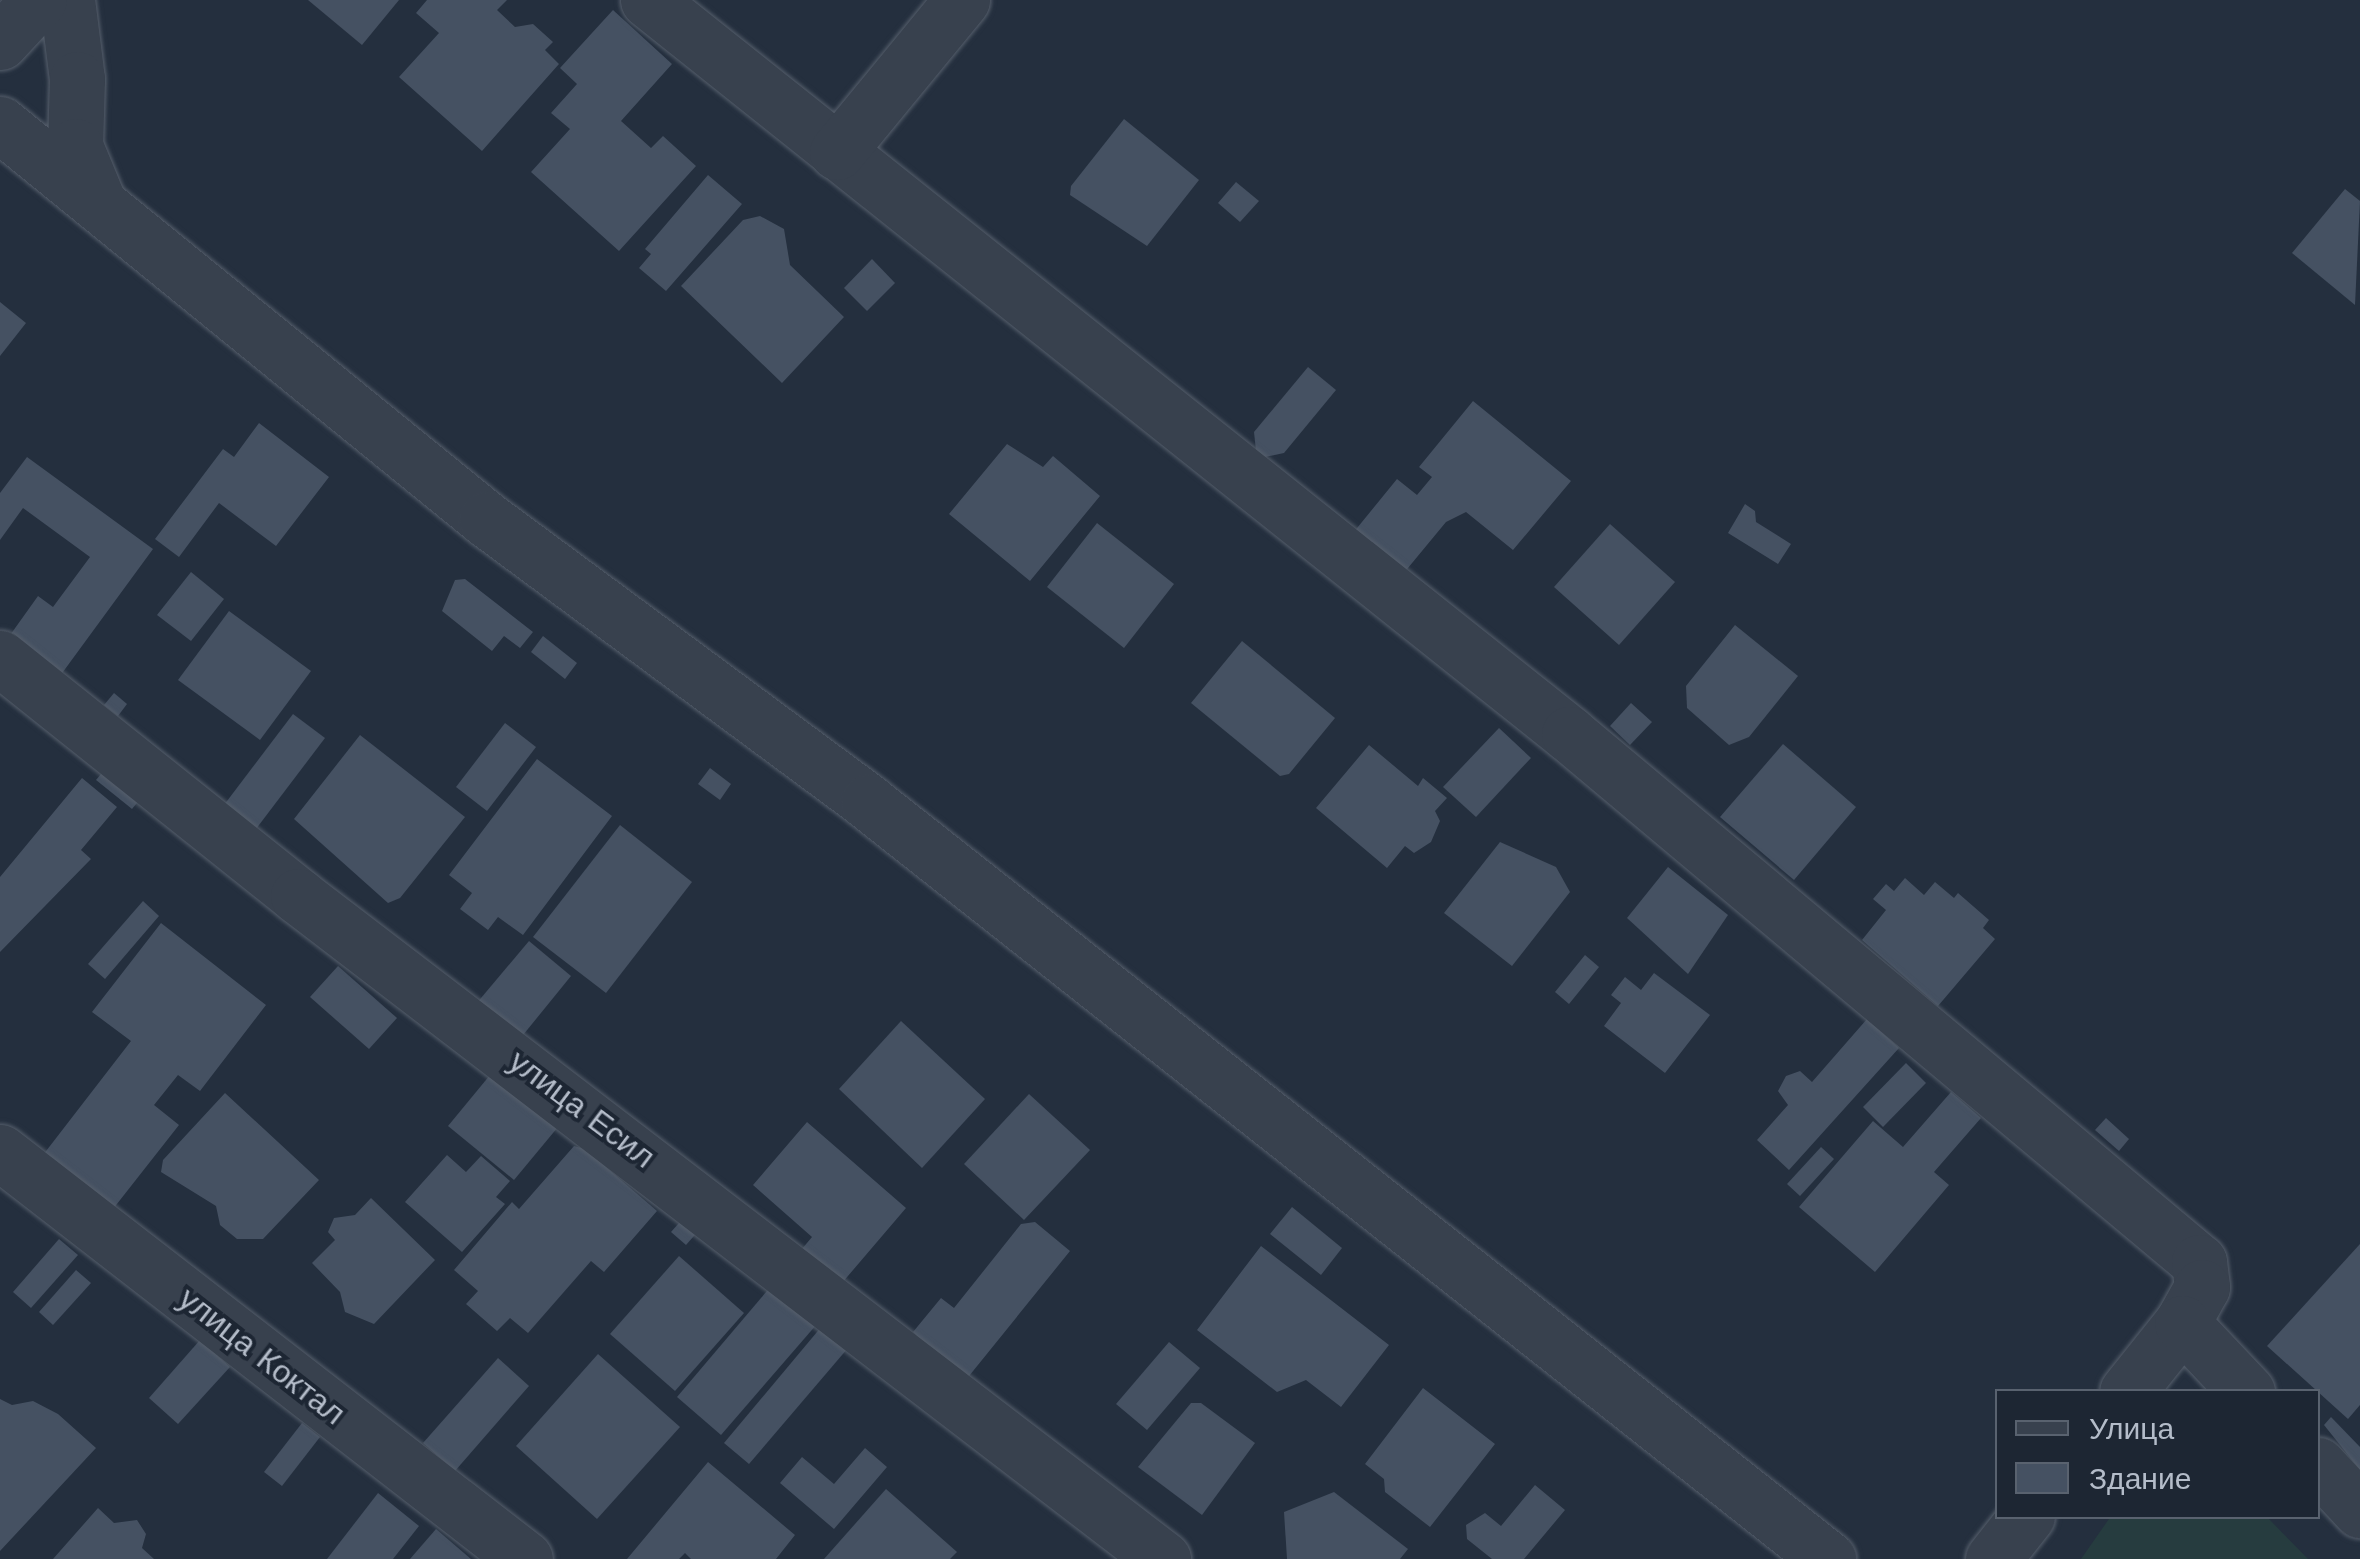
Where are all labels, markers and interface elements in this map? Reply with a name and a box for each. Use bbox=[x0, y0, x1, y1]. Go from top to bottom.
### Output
street label: улица Есил bbox=[502, 1042, 662, 1176]
street label: улица Коктал bbox=[171, 1279, 353, 1433]
legend bbox=[1995, 1389, 2320, 1519]
text: Улица bbox=[2089, 1411, 2174, 1446]
text: Здание bbox=[2089, 1461, 2191, 1496]

